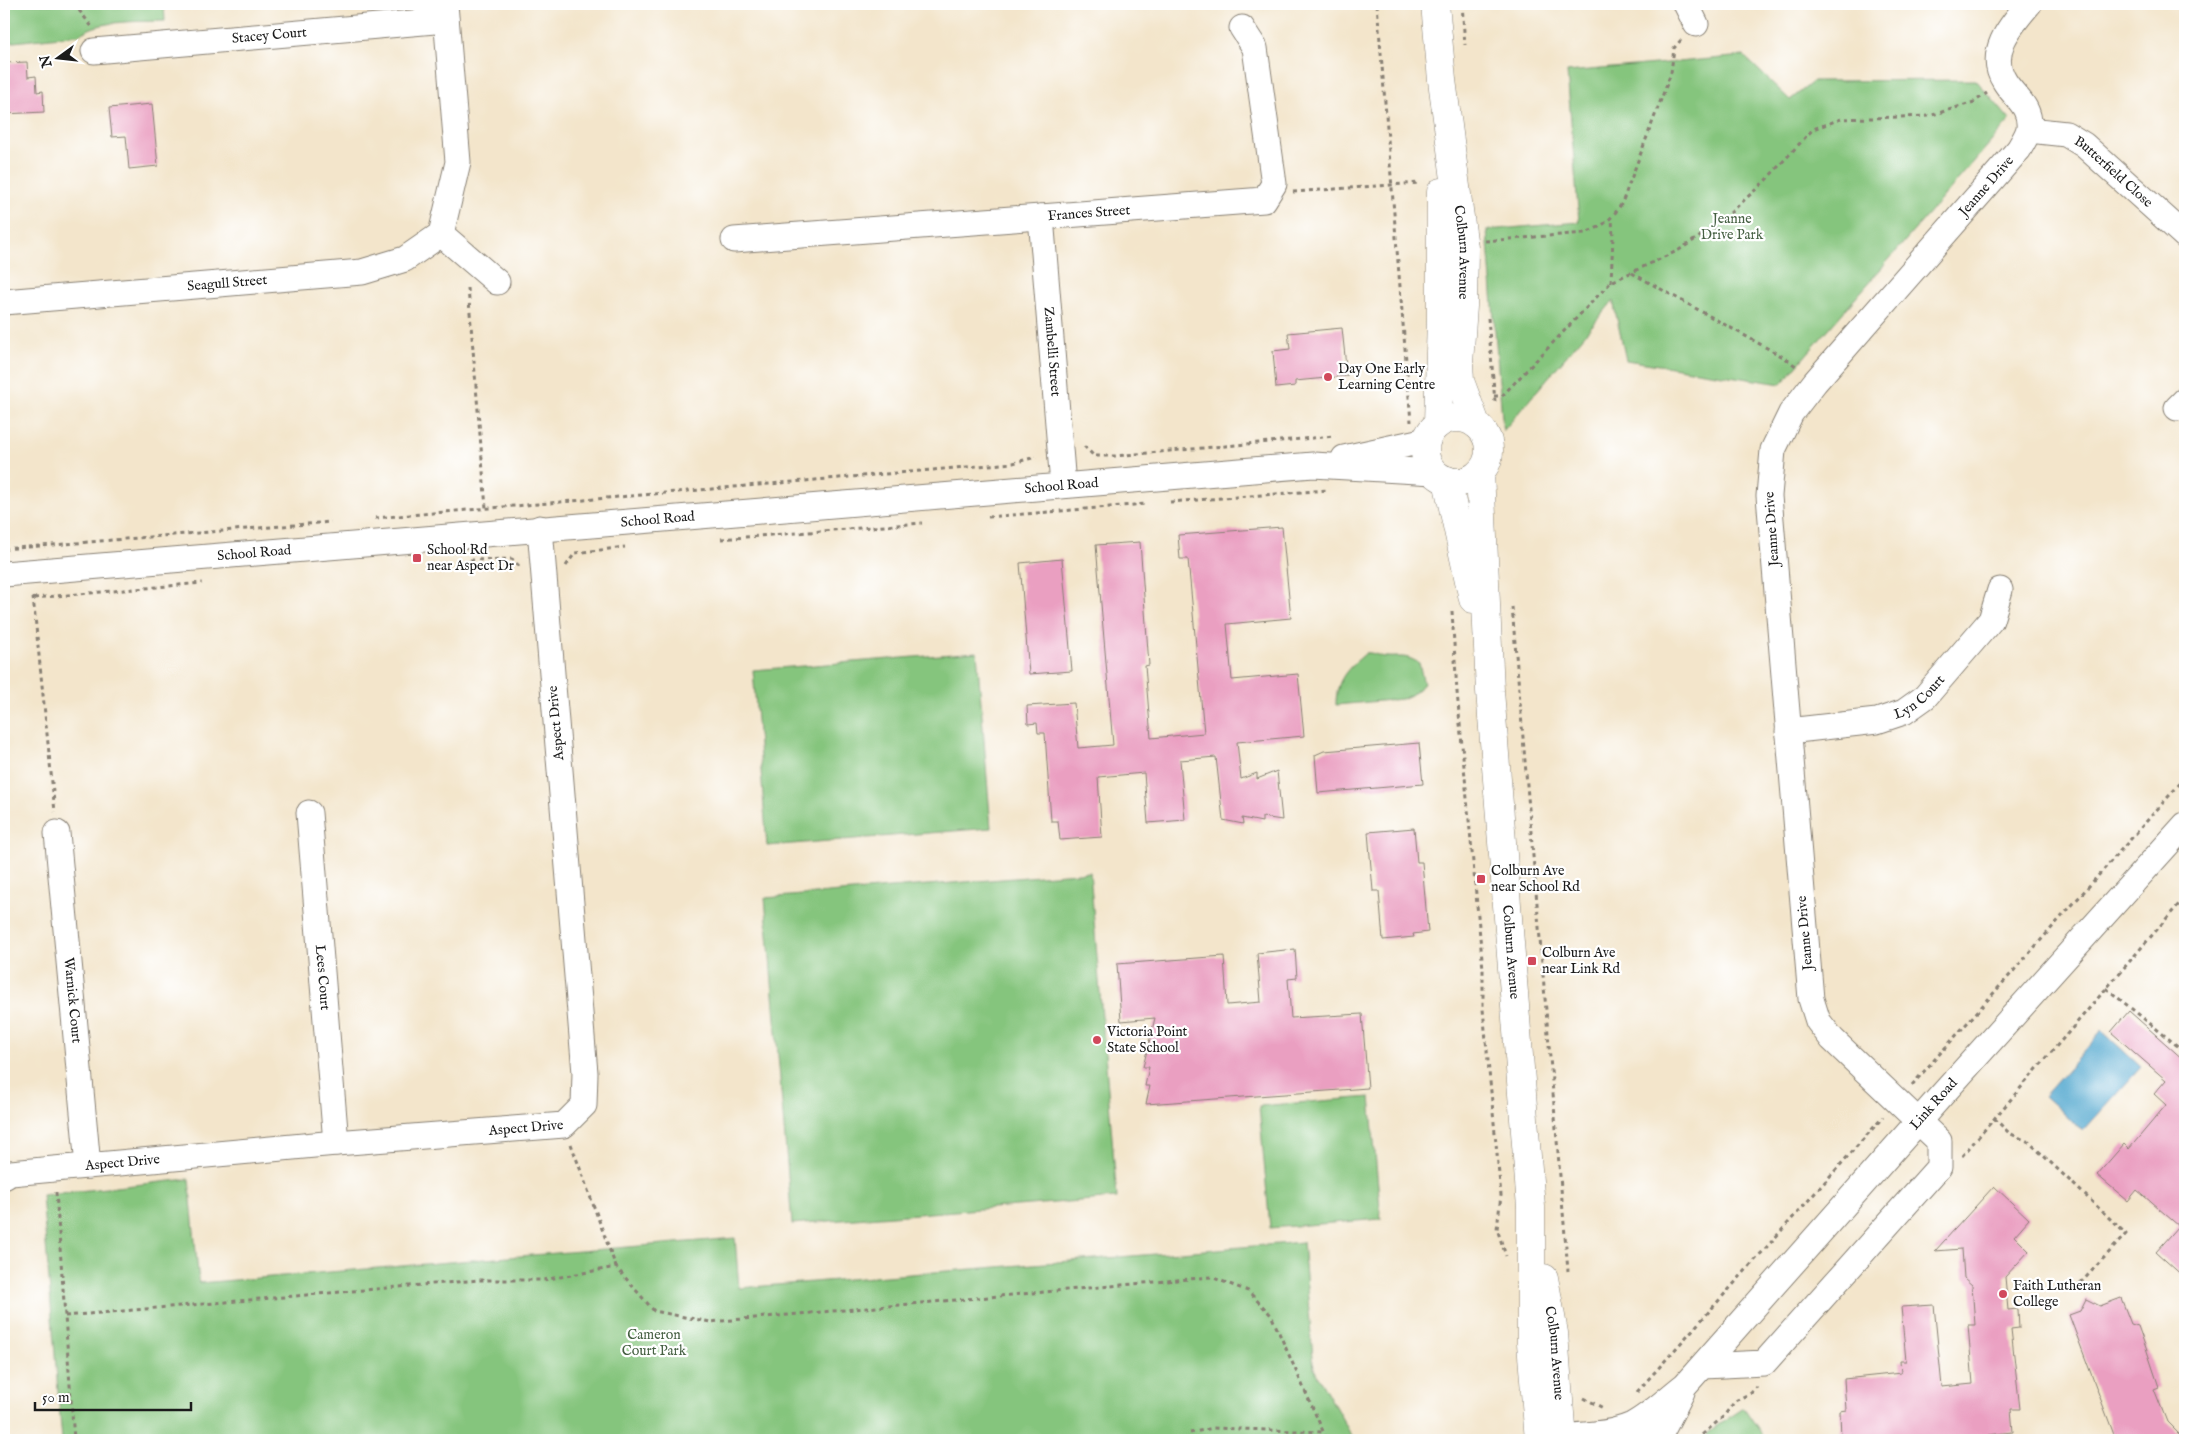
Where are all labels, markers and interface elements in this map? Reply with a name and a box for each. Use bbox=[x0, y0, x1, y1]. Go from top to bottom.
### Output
street label: Stacey Court bbox=[231, 23, 308, 48]
north arrow bbox=[32, 32, 82, 82]
text: N bbox=[36, 53, 57, 70]
street label: Butterfield Close bbox=[2071, 132, 2157, 212]
street label: Jeanne Drive bbox=[1954, 152, 2018, 222]
street label: Frances Street bbox=[1047, 201, 1131, 225]
street label: Colburn Avenue bbox=[1449, 204, 1473, 300]
park label: Jeanne Drive Park bbox=[1701, 210, 1764, 244]
street label: Seagull Street bbox=[187, 271, 268, 296]
street label: Zambelli Street bbox=[1039, 306, 1065, 397]
place label: Day One Early Learning Centre bbox=[1338, 360, 1436, 394]
marker: Day One Early Learning Centre bbox=[1322, 371, 1334, 383]
street label: School Road bbox=[1024, 474, 1100, 498]
street label: Jeanne Drive bbox=[1760, 490, 1784, 569]
street label: School Road bbox=[620, 507, 696, 532]
street label: School Road bbox=[216, 541, 292, 565]
place label: School Rd near Aspect Dr bbox=[427, 541, 514, 575]
marker: School Rd near Aspect Dr bbox=[411, 552, 423, 564]
street label: Lyn Court bbox=[1892, 671, 1949, 724]
street label: Aspect Drive bbox=[544, 684, 568, 762]
place label: Colburn Ave near School Rd bbox=[1491, 862, 1580, 896]
marker: Colburn Ave near School Rd bbox=[1475, 873, 1487, 885]
street label: Jeanne Drive bbox=[1793, 894, 1817, 973]
street label: Colburn Avenue bbox=[1498, 904, 1523, 1000]
street label: Lees Court bbox=[311, 944, 334, 1011]
place label: Colburn Ave near Link Rd bbox=[1542, 944, 1620, 978]
marker: Colburn Ave near Link Rd bbox=[1526, 955, 1538, 967]
street label: Warnick Court bbox=[60, 957, 86, 1044]
place label: Victoria Point State School bbox=[1106, 1023, 1188, 1057]
marker: Victoria Point State School bbox=[1091, 1034, 1103, 1046]
street label: Link Road bbox=[1906, 1074, 1962, 1134]
street label: Aspect Drive bbox=[487, 1116, 565, 1140]
street label: Aspect Drive bbox=[83, 1150, 161, 1175]
place label: Faith Lutheran College bbox=[2013, 1277, 2102, 1311]
marker: Faith Lutheran College bbox=[1997, 1288, 2009, 1300]
street label: Colburn Avenue bbox=[1540, 1305, 1568, 1401]
park label: Cameron Court Park bbox=[622, 1326, 687, 1360]
scale bar bbox=[35, 1379, 191, 1411]
text: 50 m bbox=[42, 1388, 70, 1407]

